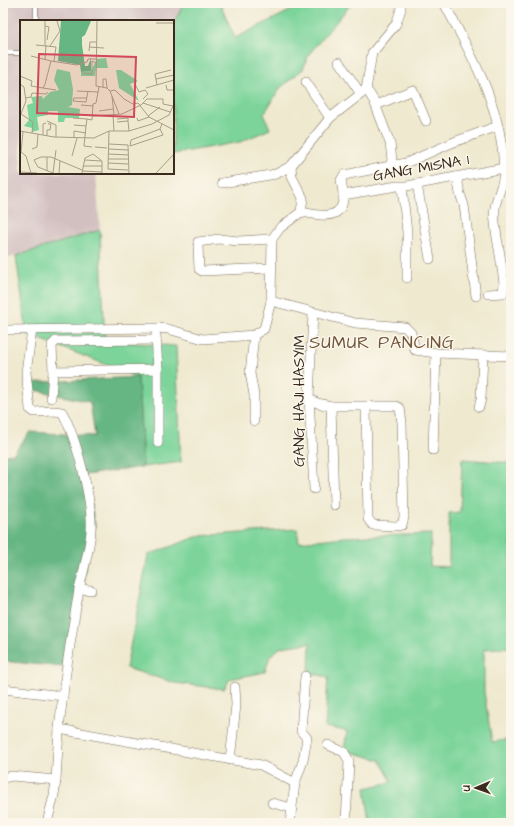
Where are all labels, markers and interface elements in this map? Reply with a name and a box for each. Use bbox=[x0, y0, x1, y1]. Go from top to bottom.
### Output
inset map bbox=[20, 20, 174, 174]
street label: GANG MISNA 1 bbox=[371, 149, 471, 187]
district label: SUMUR PANCING bbox=[309, 331, 455, 355]
street label: GANG HAJI HASYIM bbox=[289, 335, 310, 467]
north arrow bbox=[456, 768, 496, 808]
text: U bbox=[459, 785, 474, 793]

